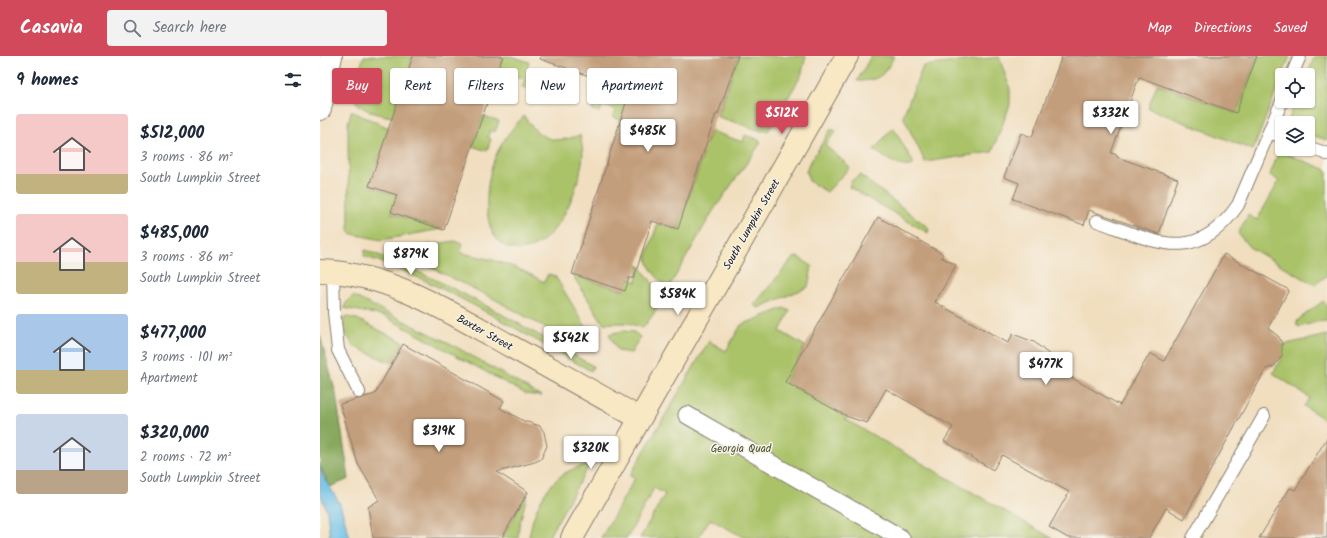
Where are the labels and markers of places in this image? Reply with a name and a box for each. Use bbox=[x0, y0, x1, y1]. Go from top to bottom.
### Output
pin: $512K bbox=[754, 101, 810, 135]
pin: $332K bbox=[1083, 101, 1139, 135]
pin: $485K bbox=[620, 119, 676, 153]
pin: $879K bbox=[383, 242, 439, 276]
pin: $584K bbox=[650, 282, 706, 316]
pin: $542K bbox=[543, 326, 599, 360]
pin: $477K bbox=[1018, 352, 1074, 386]
pin: $319K bbox=[411, 419, 467, 453]
pin: $320K bbox=[563, 436, 619, 470]

